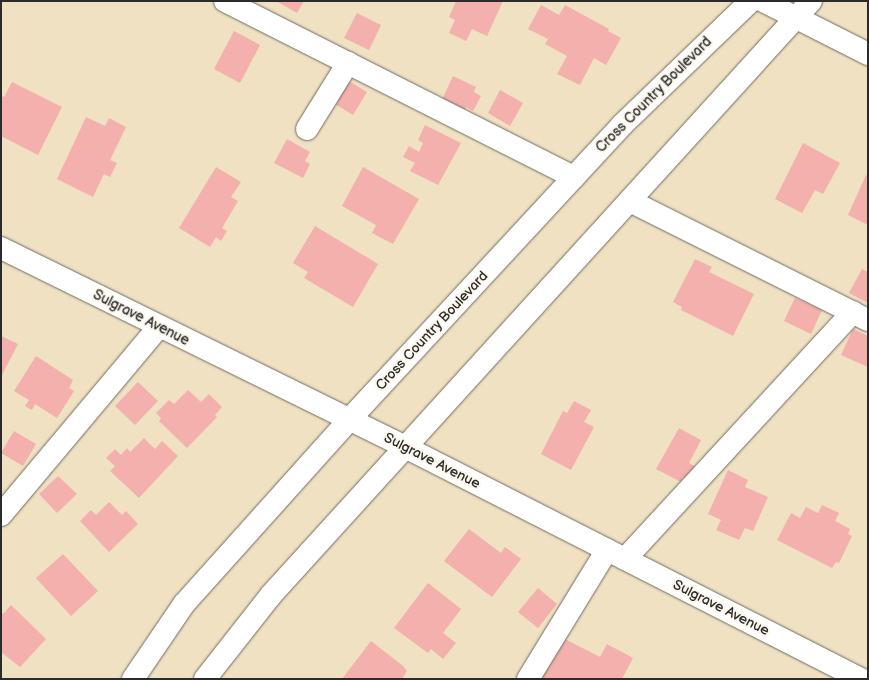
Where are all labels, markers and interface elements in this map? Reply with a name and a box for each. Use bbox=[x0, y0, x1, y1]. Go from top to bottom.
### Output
street label: Cross Country Boulevard bbox=[592, 33, 716, 157]
street label: Cross Country Boulevard bbox=[372, 268, 492, 394]
street label: Sulgrave Avenue bbox=[90, 287, 192, 349]
street label: Sulgrave Avenue bbox=[381, 430, 483, 492]
street label: Sulgrave Avenue bbox=[670, 577, 772, 639]

